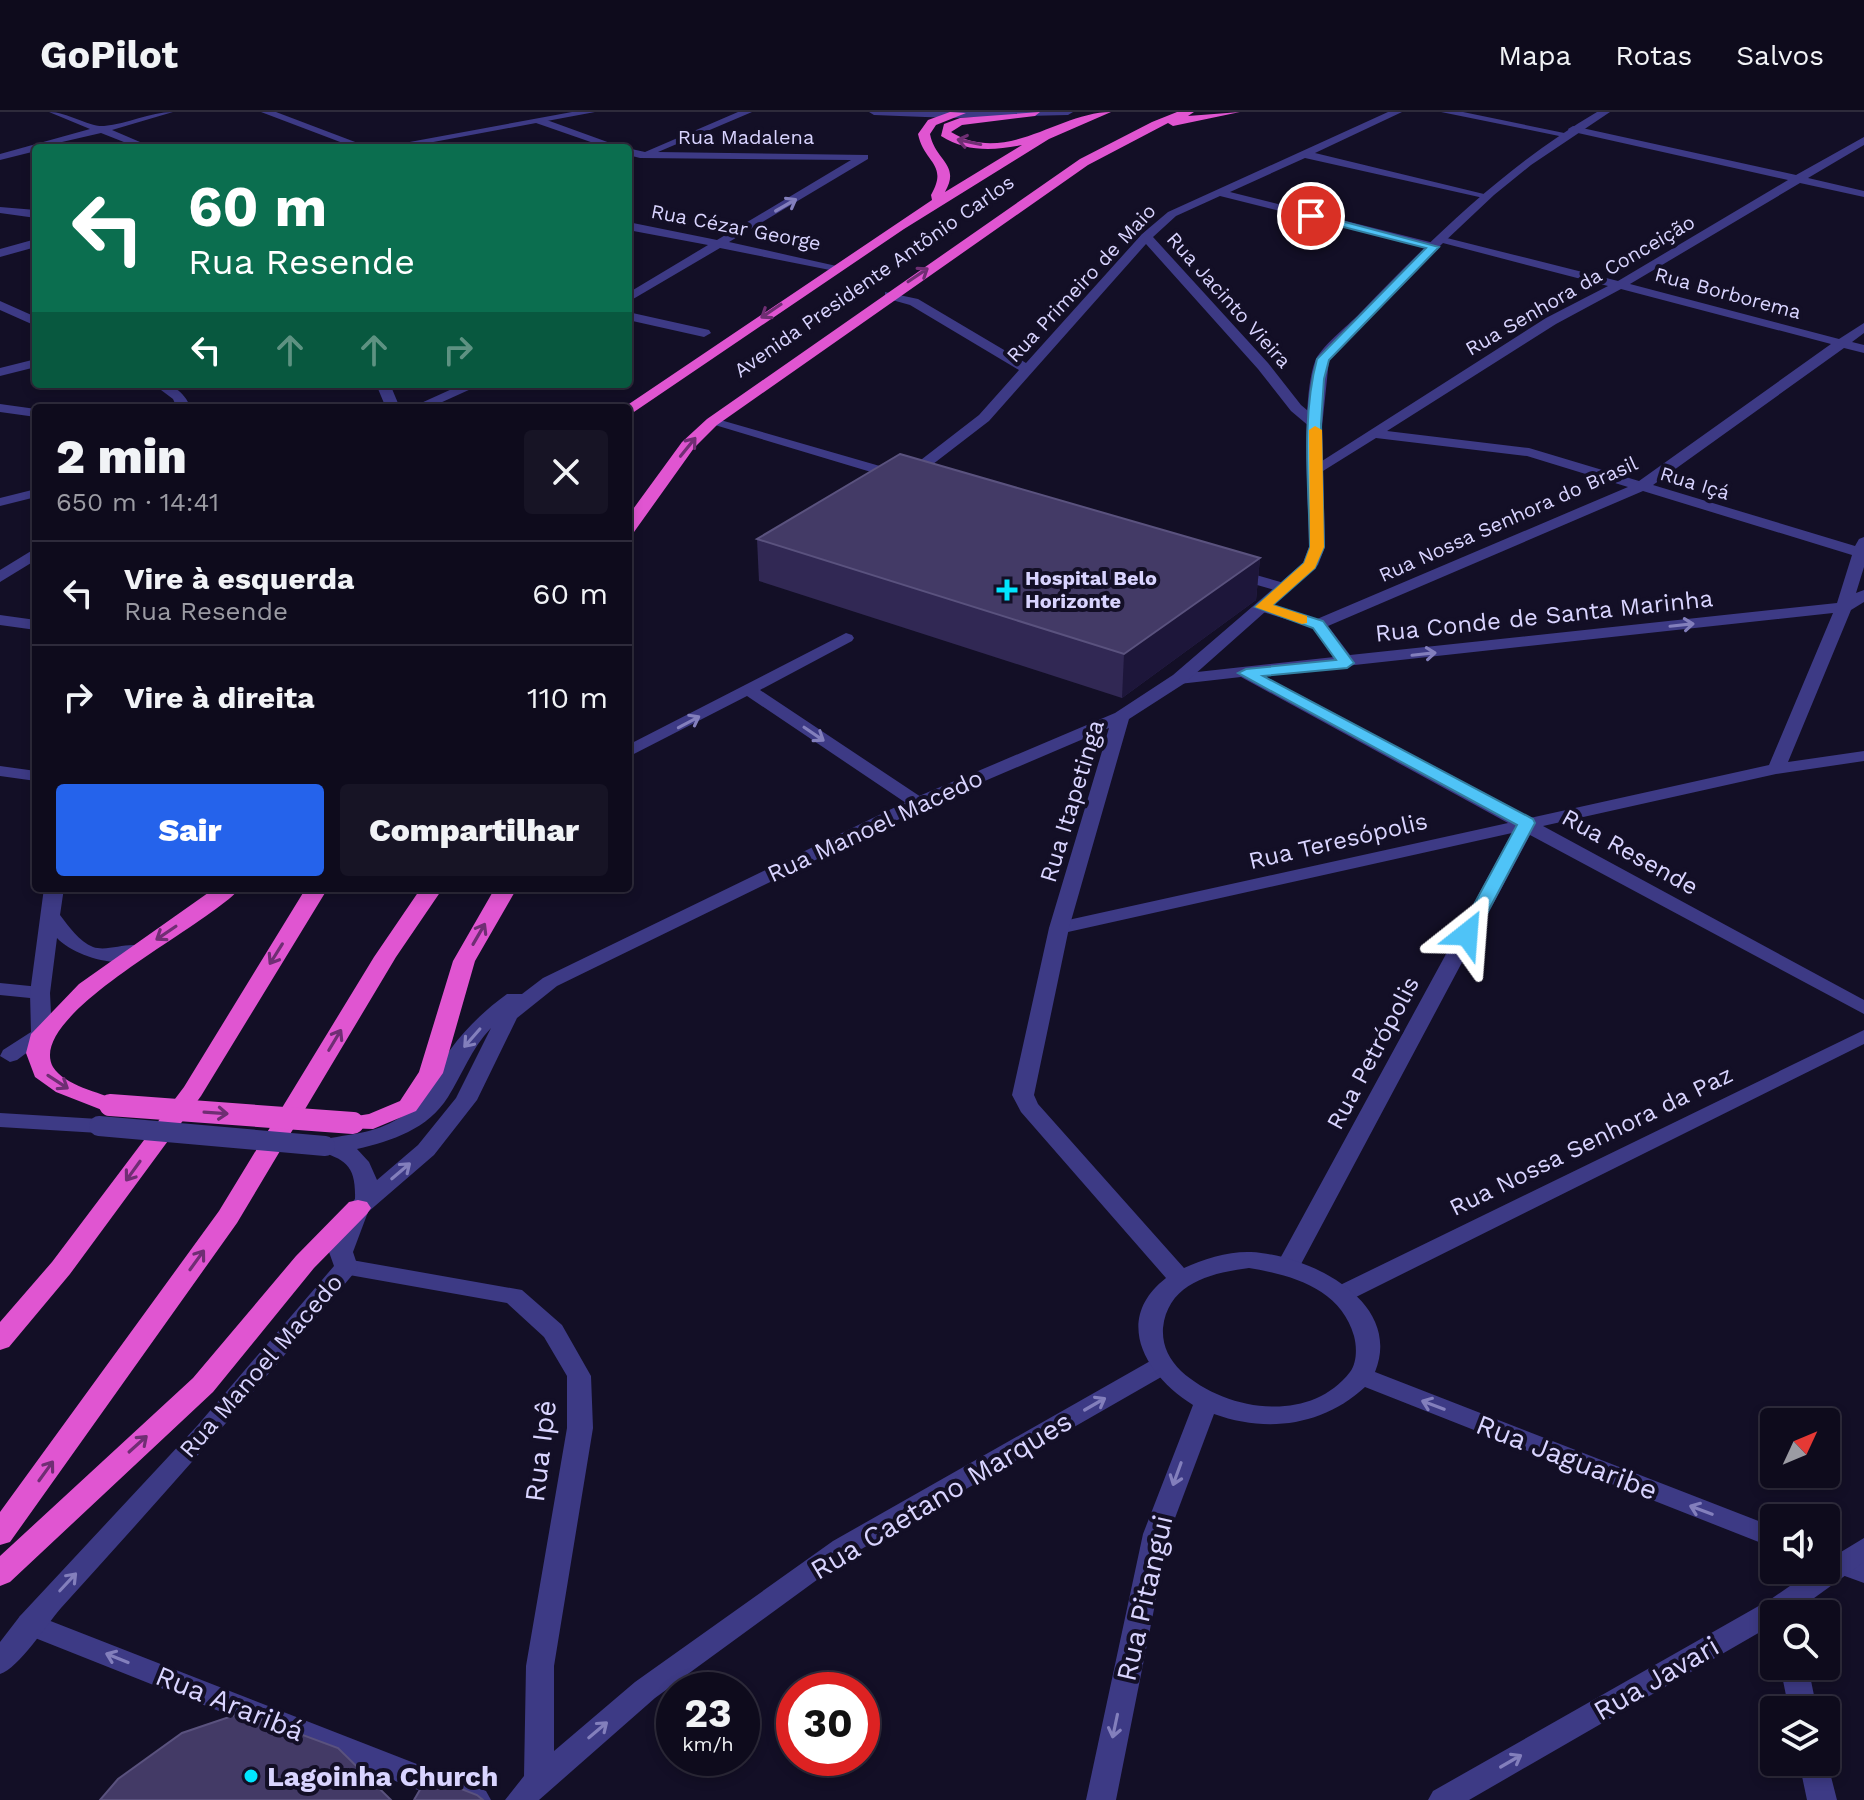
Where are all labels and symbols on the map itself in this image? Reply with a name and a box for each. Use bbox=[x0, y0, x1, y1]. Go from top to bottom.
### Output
street label: Rua Madalena bbox=[678, 125, 814, 149]
one-way arrow bbox=[956, 134, 982, 149]
street label: Avenida Presidente Antônio Carlos bbox=[729, 170, 1019, 382]
pin bbox=[1277, 182, 1345, 250]
one-way arrow bbox=[774, 197, 797, 213]
street label: Rua Cézar George bbox=[649, 199, 823, 255]
street label: Rua Primeiro de Maio bbox=[1001, 199, 1161, 367]
street label: Rua Senhora da Conceição bbox=[1461, 209, 1699, 361]
street label: Rua Jacinto Vieira bbox=[1162, 227, 1296, 373]
street label: Rua Borborema bbox=[1652, 262, 1804, 324]
one-way arrow bbox=[907, 267, 929, 284]
one-way arrow bbox=[760, 303, 782, 320]
one-way arrow bbox=[679, 437, 697, 458]
street label: Rua Nossa Senhora do Brasil bbox=[1375, 451, 1641, 587]
street label: Rua Içá bbox=[1657, 461, 1733, 505]
place label: Hospital Belo Horizonte bbox=[1025, 566, 1157, 613]
marker: Hospital Belo Horizonte bbox=[996, 579, 1018, 601]
street label: Rua Conde de Santa Marinha bbox=[1374, 584, 1714, 648]
one-way arrow bbox=[1669, 617, 1695, 632]
one-way arrow bbox=[1410, 647, 1437, 662]
one-way arrow bbox=[677, 713, 700, 729]
street label: Rua Itapetinga bbox=[1034, 716, 1110, 886]
one-way arrow bbox=[802, 726, 825, 742]
street label: Rua Manoel Macedo bbox=[763, 764, 987, 888]
street label: Rua Resende bbox=[1557, 803, 1703, 901]
street label: Rua Teresópolis bbox=[1246, 807, 1430, 875]
position arrow bbox=[1425, 892, 1509, 976]
one-way arrow bbox=[471, 923, 487, 946]
one-way arrow bbox=[155, 925, 177, 942]
one-way arrow bbox=[268, 942, 284, 965]
street label: Rua Petrópolis bbox=[1321, 972, 1425, 1134]
one-way arrow bbox=[464, 1027, 482, 1047]
one-way arrow bbox=[327, 1029, 343, 1052]
street label: Rua Nossa Senhora da Paz bbox=[1445, 1060, 1737, 1222]
one-way arrow bbox=[46, 1074, 69, 1090]
one-way arrow bbox=[202, 1106, 229, 1121]
one-way arrow bbox=[125, 1160, 142, 1181]
one-way arrow bbox=[390, 1162, 411, 1179]
one-way arrow bbox=[189, 1249, 205, 1271]
street label: Rua Manoel Macedo bbox=[174, 1268, 348, 1464]
one-way arrow bbox=[1083, 1396, 1107, 1411]
one-way arrow bbox=[1421, 1396, 1446, 1411]
street label: Rua Ipê bbox=[518, 1398, 563, 1504]
street label: Rua Caetano Marques bbox=[805, 1404, 1078, 1586]
street label: Rua Jaguaribe bbox=[1472, 1408, 1662, 1507]
north arrow bbox=[1760, 1408, 1840, 1488]
one-way arrow bbox=[128, 1435, 148, 1453]
one-way arrow bbox=[37, 1461, 54, 1482]
one-way arrow bbox=[1169, 1461, 1183, 1486]
one-way arrow bbox=[1689, 1502, 1714, 1516]
street label: Rua Pitangui bbox=[1109, 1512, 1180, 1684]
one-way arrow bbox=[59, 1572, 78, 1592]
street label: Rua Javari bbox=[1588, 1629, 1725, 1728]
one-way arrow bbox=[105, 1650, 130, 1664]
street label: Rua Araribá bbox=[151, 1659, 309, 1748]
speed limit sign: 30 bbox=[776, 1672, 880, 1776]
one-way arrow bbox=[1107, 1713, 1122, 1739]
one-way arrow bbox=[588, 1721, 608, 1739]
one-way arrow bbox=[1498, 1753, 1522, 1768]
place label: Lagoinha Church bbox=[267, 1760, 498, 1793]
marker: Lagoinha Church bbox=[242, 1767, 260, 1785]

